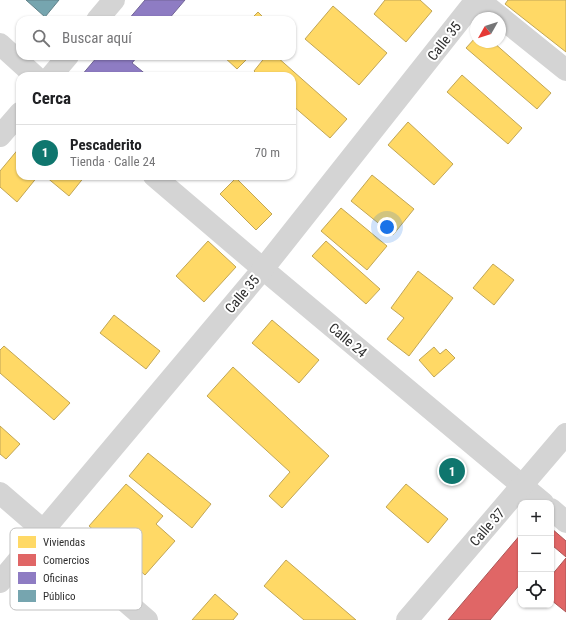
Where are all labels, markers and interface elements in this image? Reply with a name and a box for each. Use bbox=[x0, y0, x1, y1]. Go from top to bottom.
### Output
north arrow bbox=[470, 12, 506, 48]
search box bbox=[16, 16, 296, 60]
street label: Calle 35 bbox=[424, 18, 464, 64]
icon: search bbox=[30, 27, 52, 49]
text: Buscar aquí bbox=[62, 29, 132, 47]
text: Cerca bbox=[32, 88, 71, 108]
text: Pescaderito bbox=[70, 136, 142, 154]
text: 1 bbox=[42, 145, 48, 160]
text: 70 m bbox=[254, 145, 280, 160]
text: Tienda · Calle 24 bbox=[70, 154, 155, 169]
your location bbox=[377, 217, 397, 237]
street label: Calle 35 bbox=[222, 272, 263, 316]
street label: Calle 24 bbox=[326, 320, 370, 361]
pin: 1 bbox=[439, 456, 465, 486]
map controls bbox=[518, 500, 554, 608]
button: + bbox=[518, 500, 554, 536]
street label: Calle 37 bbox=[466, 505, 508, 549]
legend bbox=[10, 528, 142, 610]
text: Viviendas bbox=[43, 536, 85, 549]
button: − bbox=[518, 536, 554, 572]
text: Comercios bbox=[43, 554, 90, 567]
text: Oficinas bbox=[43, 572, 78, 585]
button: locate bbox=[518, 572, 554, 608]
text: Público bbox=[43, 590, 76, 603]

